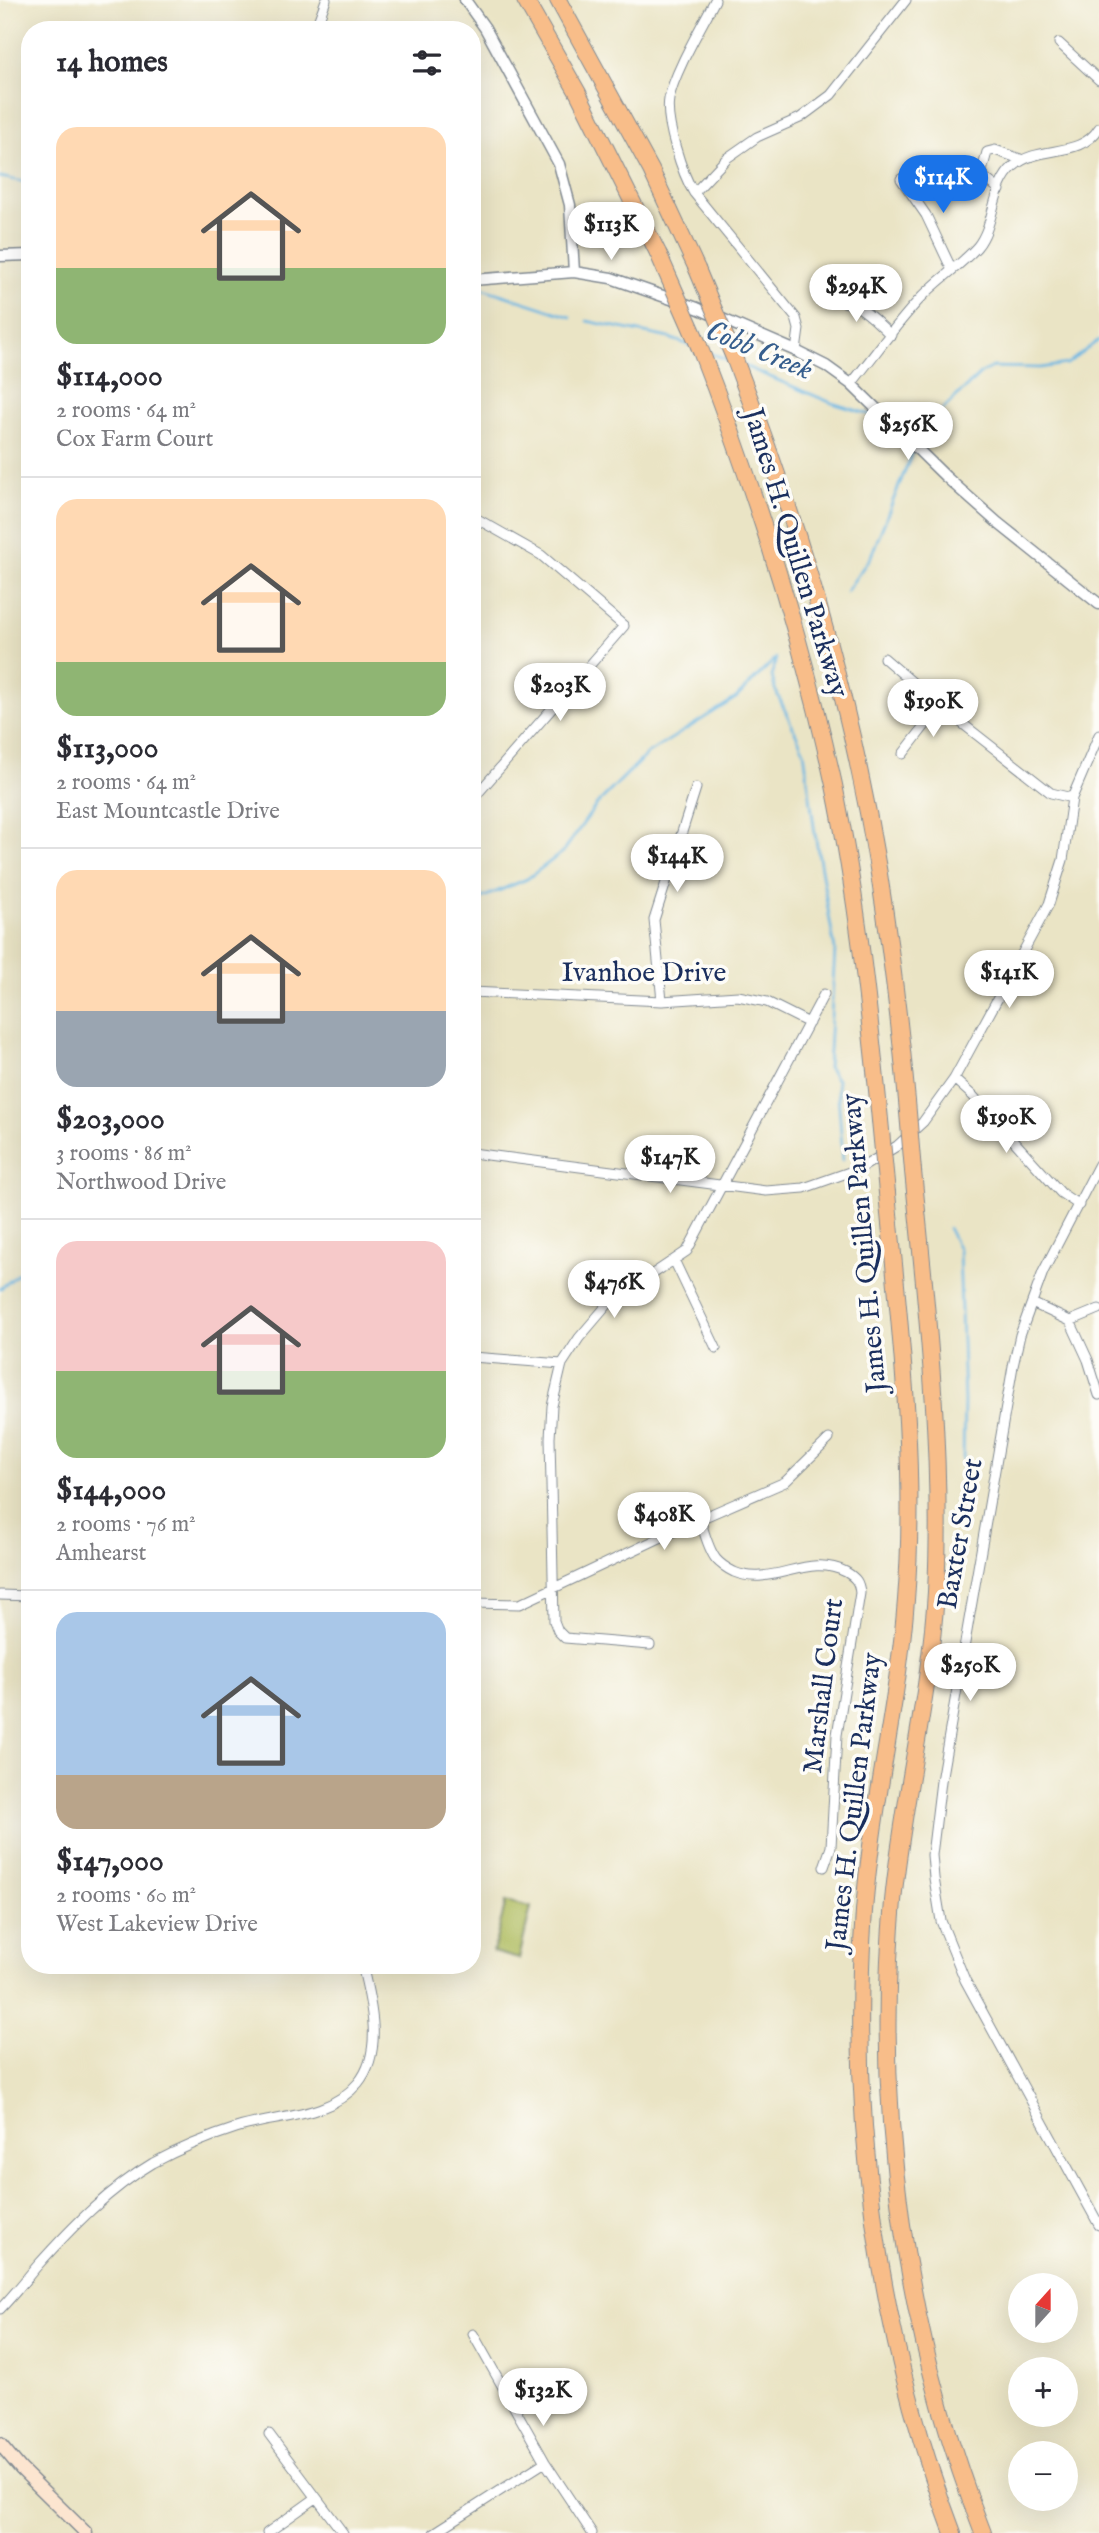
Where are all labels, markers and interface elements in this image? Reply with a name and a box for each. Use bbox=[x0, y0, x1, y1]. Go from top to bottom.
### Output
text: 14 homes bbox=[56, 44, 168, 82]
icon: filters bbox=[408, 44, 446, 82]
pin: $114K bbox=[894, 156, 992, 215]
text: $114K bbox=[914, 163, 972, 192]
icon: home bbox=[188, 173, 314, 299]
pin: $113K bbox=[562, 202, 660, 262]
text: $113K bbox=[583, 210, 639, 239]
pin: $294K bbox=[807, 264, 905, 324]
text: $294K bbox=[825, 272, 887, 301]
water label: Cobb Creek bbox=[700, 312, 818, 390]
text: $114,000 bbox=[56, 358, 163, 396]
text: 2 rooms · 64 m² bbox=[56, 396, 196, 425]
street label: James H. Quillen Parkway bbox=[733, 401, 856, 702]
pin: $256K bbox=[859, 402, 957, 462]
text: $256K bbox=[879, 410, 937, 439]
text: Cox Farm Court bbox=[56, 425, 213, 454]
icon: home bbox=[188, 545, 314, 671]
pin: $203K bbox=[511, 664, 609, 723]
text: $203K bbox=[530, 671, 590, 700]
pin: $190K bbox=[884, 680, 982, 739]
text: $190K bbox=[903, 687, 963, 716]
text: $113,000 bbox=[56, 730, 158, 768]
text: 2 rooms · 64 m² bbox=[56, 768, 196, 797]
text: East Mountcastle Drive bbox=[56, 797, 280, 826]
pin: $144K bbox=[628, 834, 726, 894]
text: $144K bbox=[647, 842, 707, 871]
icon: home bbox=[188, 916, 314, 1042]
pin: $141K bbox=[960, 950, 1058, 1010]
street label: Ivanhoe Drive bbox=[562, 956, 727, 991]
text: $141K bbox=[980, 958, 1038, 987]
street label: James H. Quillen Parkway bbox=[834, 1092, 896, 1397]
pin: $190K bbox=[957, 1096, 1055, 1155]
text: $203,000 bbox=[56, 1101, 165, 1139]
text: $190K bbox=[976, 1103, 1036, 1132]
pin: $147K bbox=[621, 1136, 719, 1195]
text: 3 rooms · 86 m² bbox=[56, 1139, 192, 1168]
text: $147K bbox=[640, 1143, 700, 1172]
text: Northwood Drive bbox=[56, 1168, 226, 1197]
pin: $476K bbox=[565, 1260, 663, 1320]
text: $476K bbox=[584, 1268, 644, 1297]
icon: home bbox=[188, 1287, 314, 1413]
street label: Baxter Street bbox=[931, 1455, 992, 1612]
text: $144,000 bbox=[56, 1472, 166, 1510]
pin: $408K bbox=[615, 1492, 713, 1552]
text: $408K bbox=[634, 1500, 694, 1529]
text: 2 rooms · 76 m² bbox=[56, 1510, 196, 1539]
text: Amhearst bbox=[56, 1539, 146, 1568]
street label: Marshall Court bbox=[796, 1596, 852, 1776]
pin: $250K bbox=[921, 1644, 1019, 1703]
street label: James H. Quillen Parkway bbox=[819, 1651, 891, 1956]
text: $250K bbox=[940, 1651, 1000, 1680]
icon: home bbox=[188, 1658, 314, 1784]
text: $147,000 bbox=[56, 1843, 164, 1881]
text: 2 rooms · 60 m² bbox=[56, 1881, 196, 1910]
text: West Lakeview Drive bbox=[56, 1910, 258, 1939]
north arrow bbox=[1008, 2273, 1078, 2343]
map controls bbox=[1008, 2273, 1078, 2511]
button: + bbox=[1008, 2357, 1078, 2427]
pin: $132K bbox=[494, 2368, 592, 2428]
text: $132K bbox=[514, 2376, 572, 2405]
button: − bbox=[1008, 2441, 1078, 2511]

